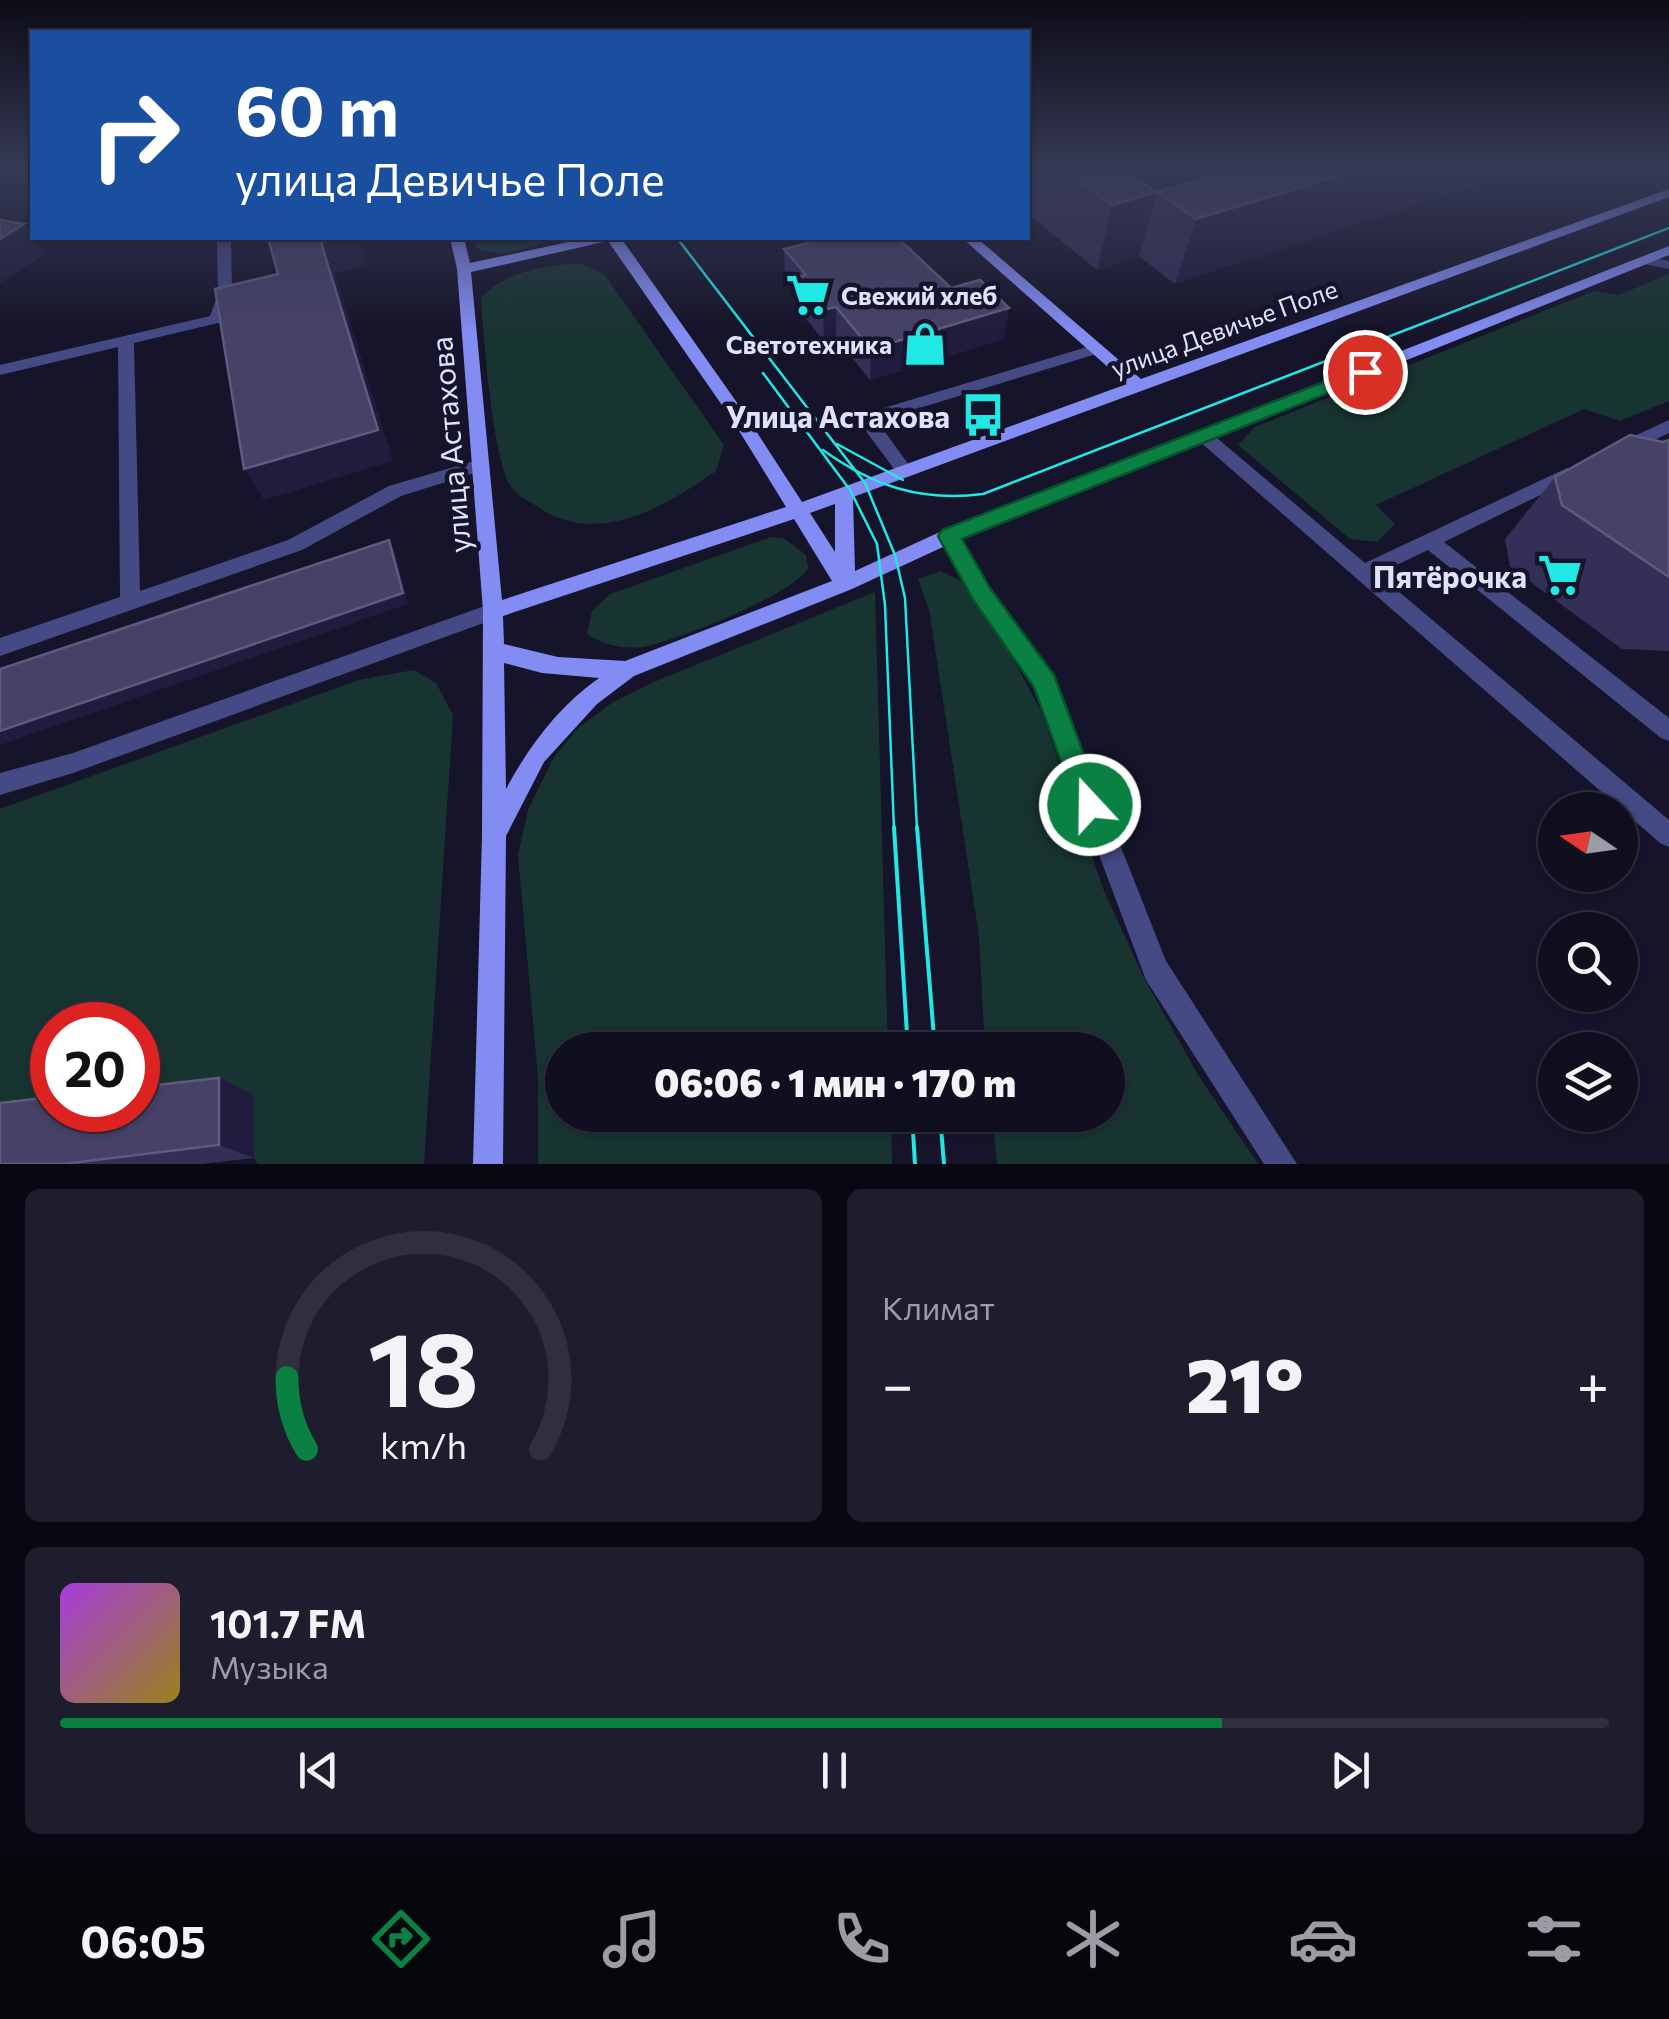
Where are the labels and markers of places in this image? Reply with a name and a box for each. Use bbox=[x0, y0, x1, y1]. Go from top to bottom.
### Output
supermarket icon: Свежий хлеб bbox=[784, 271, 832, 319]
place label: Свежий хлеб bbox=[841, 280, 997, 310]
shop icon: Светотехника bbox=[901, 320, 949, 368]
place label: Светотехника bbox=[726, 329, 892, 359]
pin bbox=[1323, 330, 1408, 415]
bus stop icon: Улица Астахова bbox=[959, 391, 1007, 439]
place label: Улица Астахова bbox=[726, 397, 950, 434]
supermarket icon: Пятёрочка bbox=[1536, 551, 1584, 599]
place label: Пятёрочка bbox=[1373, 557, 1527, 594]

